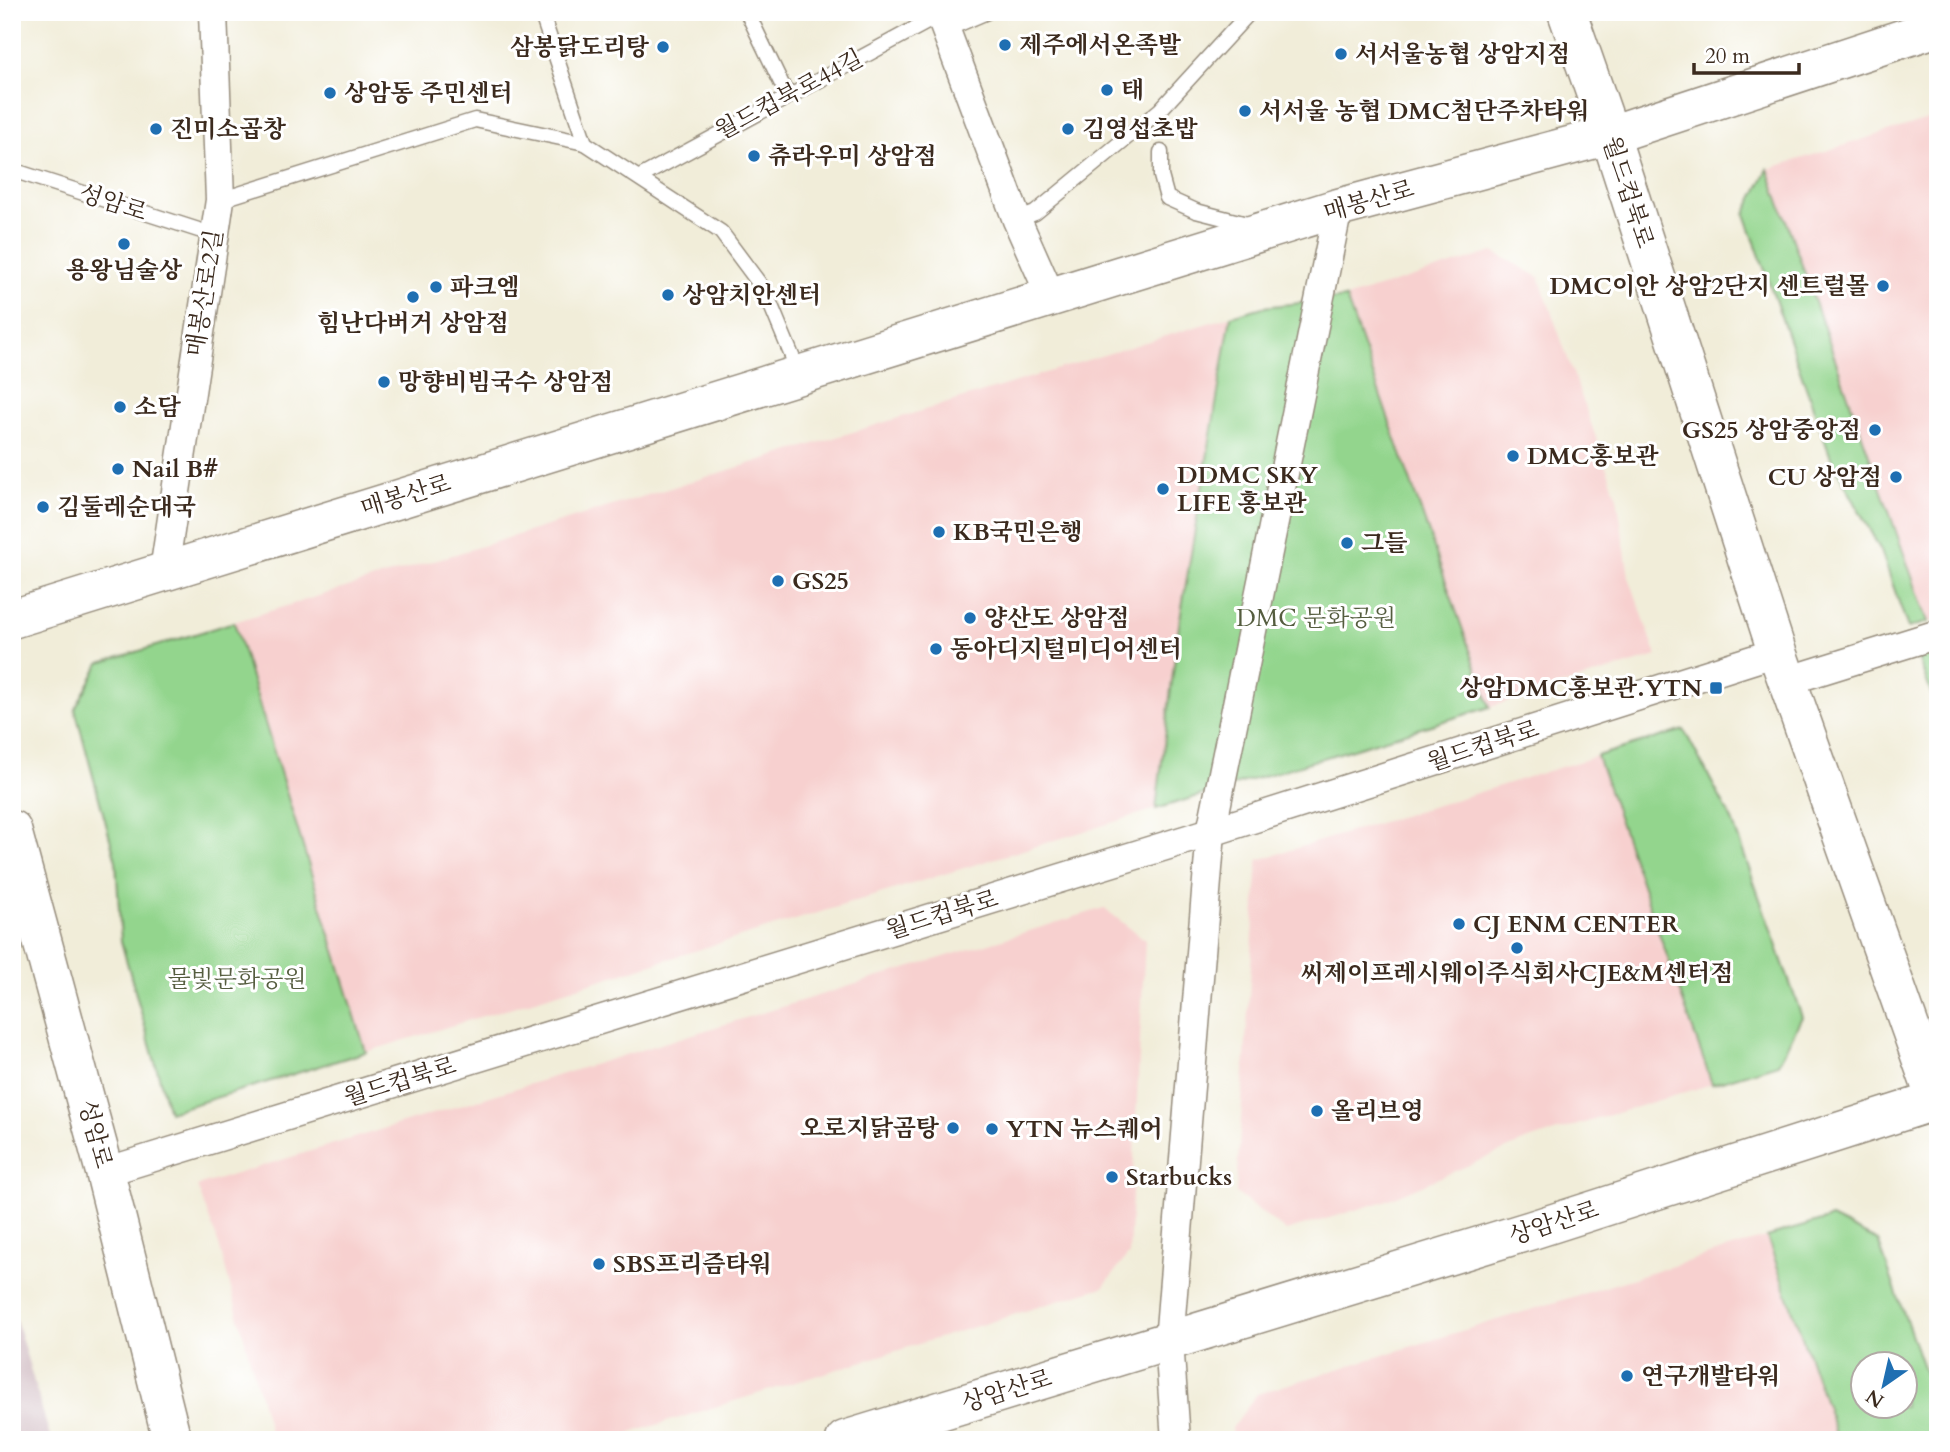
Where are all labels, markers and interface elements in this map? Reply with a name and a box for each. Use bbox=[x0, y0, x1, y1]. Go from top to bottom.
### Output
place label: 제주에서온족발 bbox=[1019, 29, 1181, 62]
place label: 삼봉닭도리탕 bbox=[510, 31, 650, 64]
scale bar bbox=[1694, 32, 1800, 76]
marker: 제주에서온족발 bbox=[997, 37, 1013, 53]
place label: 서서울농협 상암지점 bbox=[1355, 38, 1570, 71]
marker: 삼봉닭도리탕 bbox=[655, 39, 671, 55]
street label: 월드컵북로44길 bbox=[709, 42, 869, 148]
text: 20 m bbox=[1705, 42, 1750, 71]
marker: 서서울농협 상암지점 bbox=[1333, 46, 1349, 62]
place label: 태 bbox=[1121, 74, 1144, 107]
place label: 상암동 주민센터 bbox=[344, 77, 513, 110]
marker: 태 bbox=[1099, 82, 1115, 98]
marker: 상암동 주민센터 bbox=[322, 85, 338, 101]
place label: 서서울 농협 DMC첨단주차타워 bbox=[1259, 95, 1589, 128]
marker: 서서울 농협 DMC첨단주차타워 bbox=[1237, 103, 1253, 119]
place label: 진미소곱창 bbox=[170, 113, 287, 146]
place label: 김영섭초밥 bbox=[1082, 113, 1198, 146]
marker: 진미소곱창 bbox=[148, 121, 164, 137]
marker: 김영섭초밥 bbox=[1060, 121, 1076, 137]
street label: 월드컵북로 bbox=[1594, 132, 1662, 252]
place label: 츄라우미 상암점 bbox=[768, 140, 937, 173]
marker: 츄라우미 상암점 bbox=[746, 148, 762, 164]
street label: 매봉산로 bbox=[1320, 172, 1418, 230]
street label: 성암로 bbox=[75, 177, 151, 229]
street label: 매봉산로2길 bbox=[179, 227, 231, 359]
marker: 용왕님술상 bbox=[116, 236, 132, 252]
place label: 용왕님술상 bbox=[66, 254, 183, 287]
place label: DMC이안 상암2단지 센트럴몰 bbox=[1550, 270, 1869, 303]
place label: 파크엠 bbox=[450, 271, 520, 304]
marker: DMC이안 상암2단지 센트럴몰 bbox=[1875, 278, 1891, 294]
marker: 파크엠 bbox=[428, 279, 444, 295]
place label: 상암치안센터 bbox=[682, 279, 821, 312]
marker: 상암치안센터 bbox=[660, 287, 676, 303]
marker: 힘난다버거 상암점 bbox=[405, 289, 421, 305]
place label: 힘난다버거 상암점 bbox=[317, 307, 509, 340]
place label: 망향비빔국수 상암점 bbox=[398, 366, 613, 399]
marker: 망향비빔국수 상암점 bbox=[376, 374, 392, 390]
place label: 소담 bbox=[134, 391, 181, 424]
marker: 소담 bbox=[112, 399, 128, 415]
place label: GS25 상암중앙점 bbox=[1682, 414, 1861, 447]
marker: GS25 상암중앙점 bbox=[1867, 422, 1883, 438]
place label: DMC홍보관 bbox=[1527, 440, 1659, 473]
marker: DMC홍보관 bbox=[1505, 448, 1521, 464]
place label: Nail B# bbox=[132, 453, 218, 486]
place label: DDMC SKY LIFE 홍보관 bbox=[1177, 459, 1319, 520]
marker: Nail B# bbox=[110, 461, 126, 477]
place label: CU 상암점 bbox=[1768, 461, 1882, 494]
street label: 매봉산로 bbox=[357, 467, 455, 525]
marker: CU 상암점 bbox=[1888, 469, 1904, 485]
marker: DDMC SKY LIFE 홍보관 bbox=[1155, 481, 1171, 497]
place label: 김둘레순대국 bbox=[57, 491, 196, 524]
marker: 김둘레순대국 bbox=[35, 499, 51, 515]
place label: KB국민은행 bbox=[953, 516, 1083, 549]
marker: KB국민은행 bbox=[931, 524, 947, 540]
place label: 그들 bbox=[1361, 527, 1407, 560]
marker: 그들 bbox=[1339, 535, 1355, 551]
place label: GS25 bbox=[792, 565, 849, 598]
marker: GS25 bbox=[770, 573, 786, 589]
place label: 양산도 상암점 bbox=[984, 602, 1130, 635]
park label: DMC 문화공원 bbox=[1236, 602, 1396, 635]
marker: 양산도 상암점 bbox=[962, 610, 978, 626]
place label: 동아디지털미디어센터 bbox=[950, 633, 1182, 666]
marker: 동아디지털미디어센터 bbox=[928, 641, 944, 657]
place label: 상암DMC홍보관.YTN bbox=[1459, 672, 1702, 705]
marker: 상암DMC홍보관.YTN bbox=[1708, 680, 1724, 696]
street label: 월드컵북로 bbox=[1423, 712, 1543, 780]
street label: 월드컵북로 bbox=[882, 882, 1002, 948]
place label: CJ ENM CENTER bbox=[1473, 908, 1679, 941]
marker: CJ ENM CENTER bbox=[1451, 916, 1467, 932]
marker: 씨제이프레시웨이주식회사CJE&M센터점 bbox=[1509, 940, 1525, 956]
place label: 씨제이프레시웨이주식회사CJE&M센터점 bbox=[1301, 957, 1733, 990]
park label: 물빛문화공원 bbox=[167, 963, 307, 996]
street label: 월드컵북로 bbox=[340, 1049, 460, 1115]
place label: 올리브영 bbox=[1331, 1095, 1424, 1128]
street label: 성암로 bbox=[70, 1096, 120, 1172]
marker: 올리브영 bbox=[1309, 1103, 1325, 1119]
place label: 오로지닭곰탕 bbox=[800, 1112, 940, 1145]
place label: YTN 뉴스퀘어 bbox=[1006, 1113, 1163, 1146]
marker: 오로지닭곰탕 bbox=[945, 1120, 961, 1136]
marker: YTN 뉴스퀘어 bbox=[984, 1121, 1000, 1137]
place label: Starbucks bbox=[1126, 1161, 1232, 1194]
marker: Starbucks bbox=[1104, 1169, 1120, 1185]
street label: 상암산로 bbox=[1505, 1193, 1603, 1253]
place label: SBS프리즘타워 bbox=[613, 1248, 772, 1281]
marker: SBS프리즘타워 bbox=[591, 1256, 607, 1272]
north arrow bbox=[1848, 1350, 1918, 1420]
place label: 연구개발타워 bbox=[1641, 1360, 1780, 1393]
street label: 상암산로 bbox=[958, 1362, 1056, 1420]
marker: 연구개발타워 bbox=[1619, 1368, 1635, 1384]
text: N bbox=[1861, 1383, 1889, 1414]

